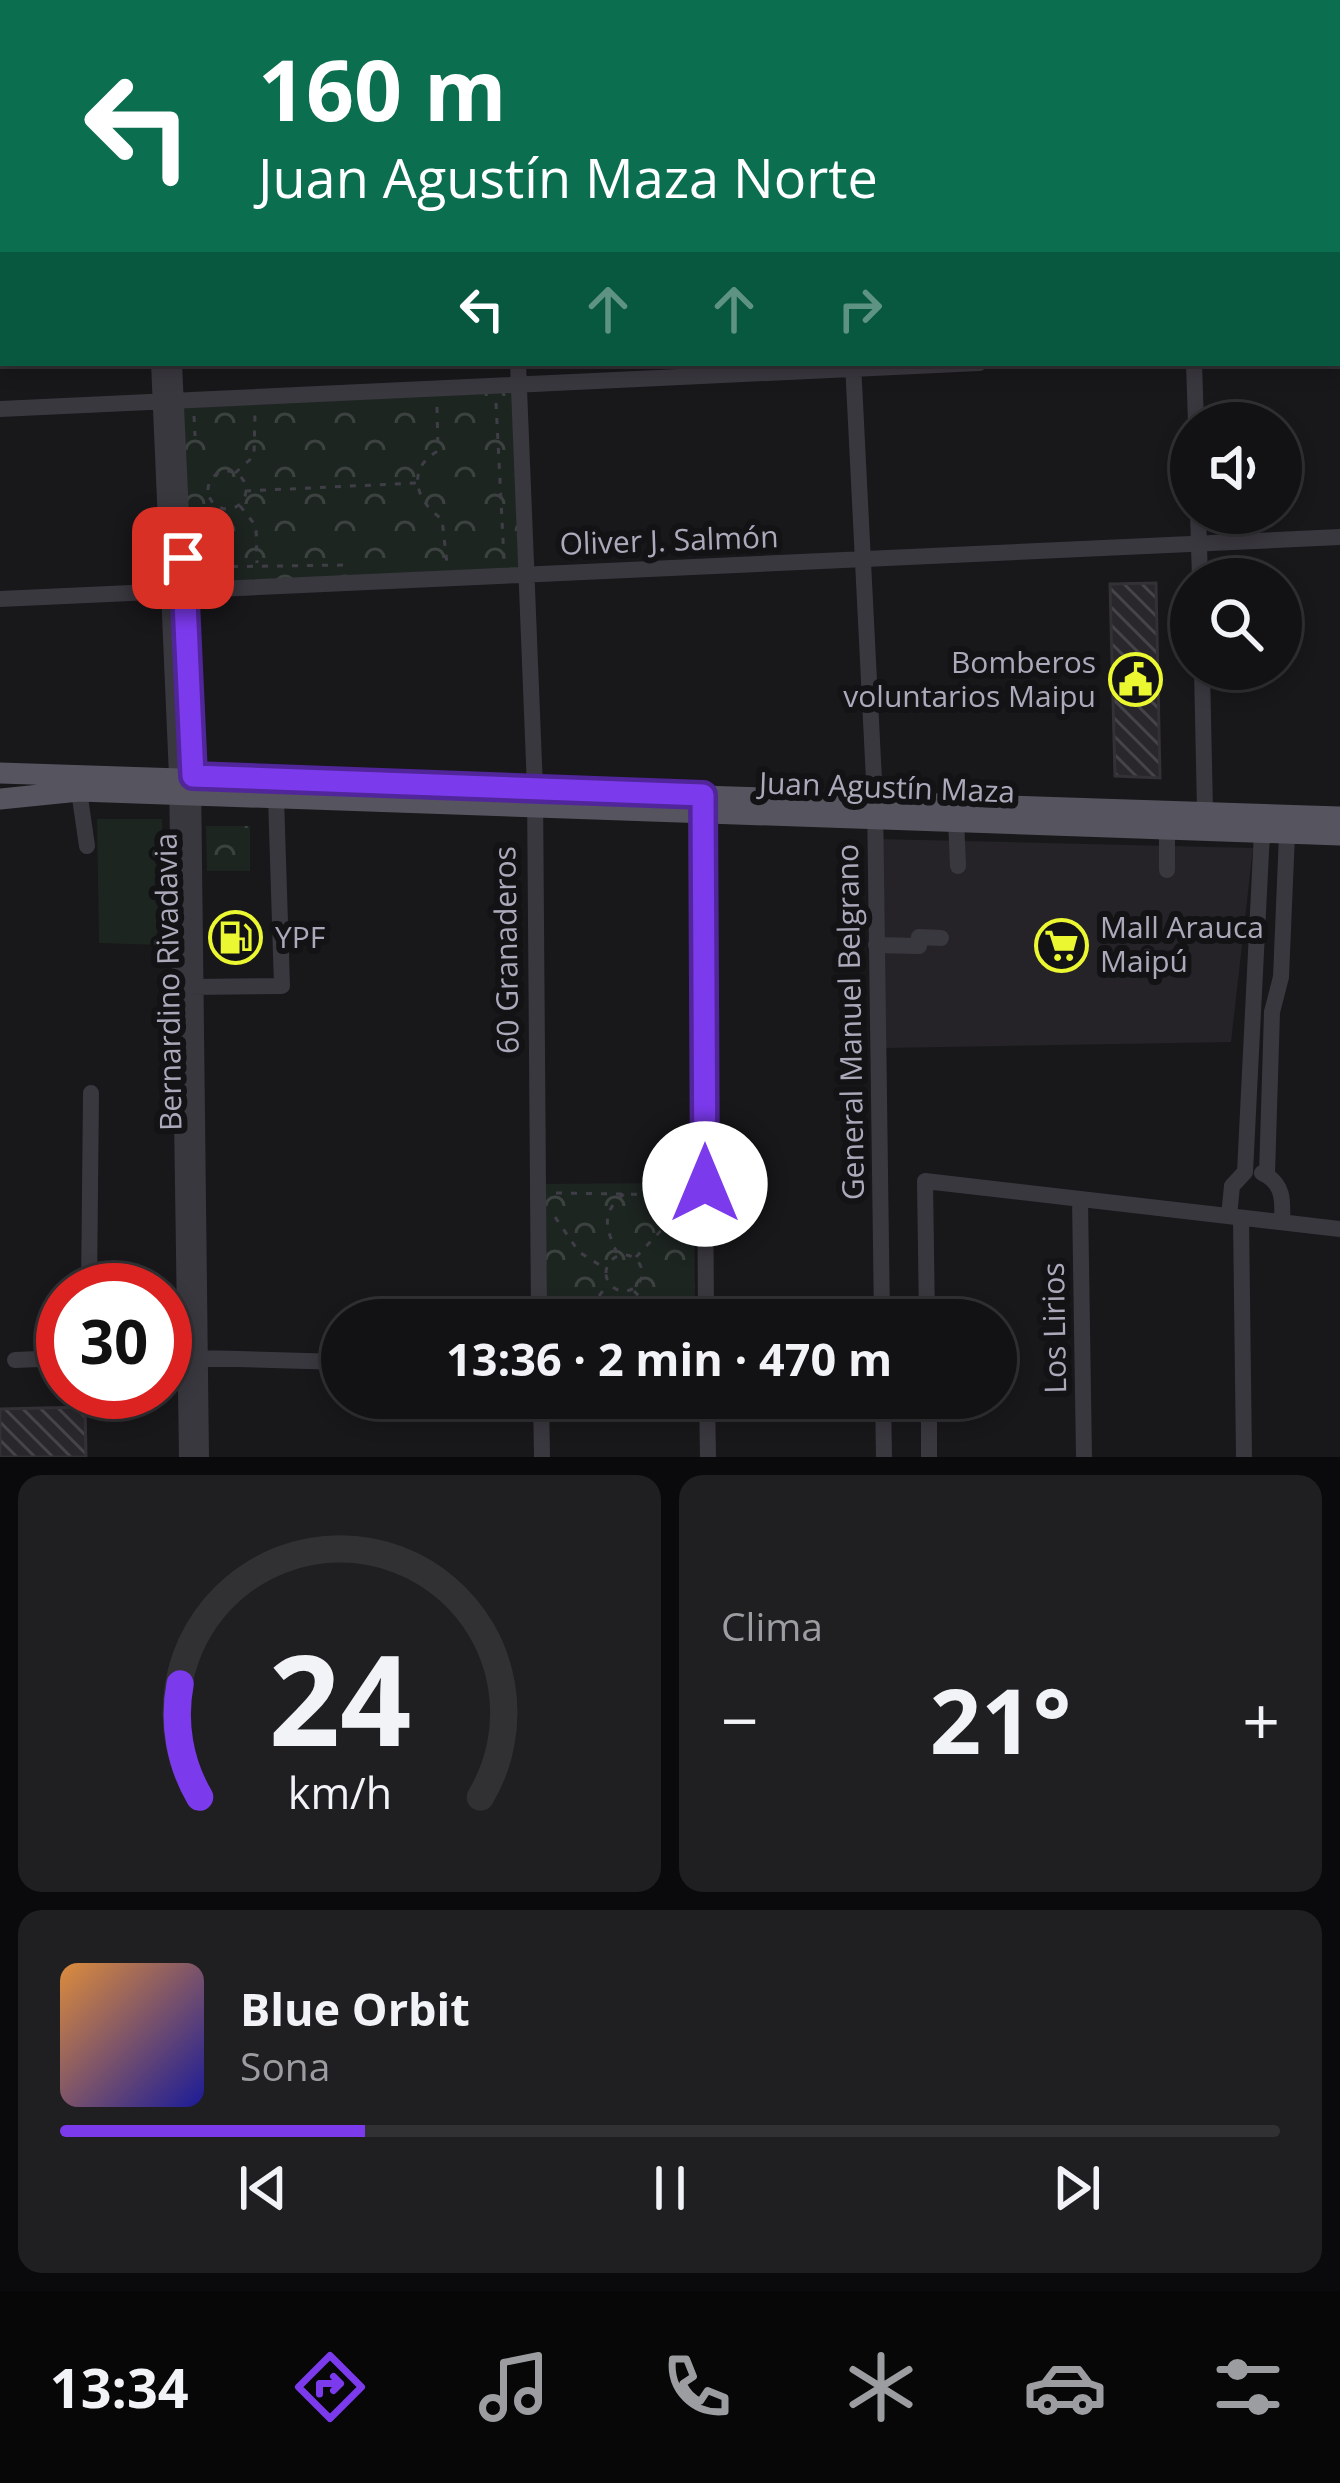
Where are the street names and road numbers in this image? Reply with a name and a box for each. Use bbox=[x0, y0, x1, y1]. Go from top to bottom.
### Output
street label: Oliver J. Salmón bbox=[559, 515, 779, 564]
street label: Juan Agustín Maza bbox=[755, 761, 1016, 811]
street label: Bernardino Rivadavia bbox=[144, 833, 191, 1131]
street label: General Manuel Belgrano bbox=[826, 844, 873, 1201]
street label: 60 Granaderos bbox=[483, 846, 528, 1054]
street label: Los Lirios bbox=[1032, 1262, 1075, 1394]

